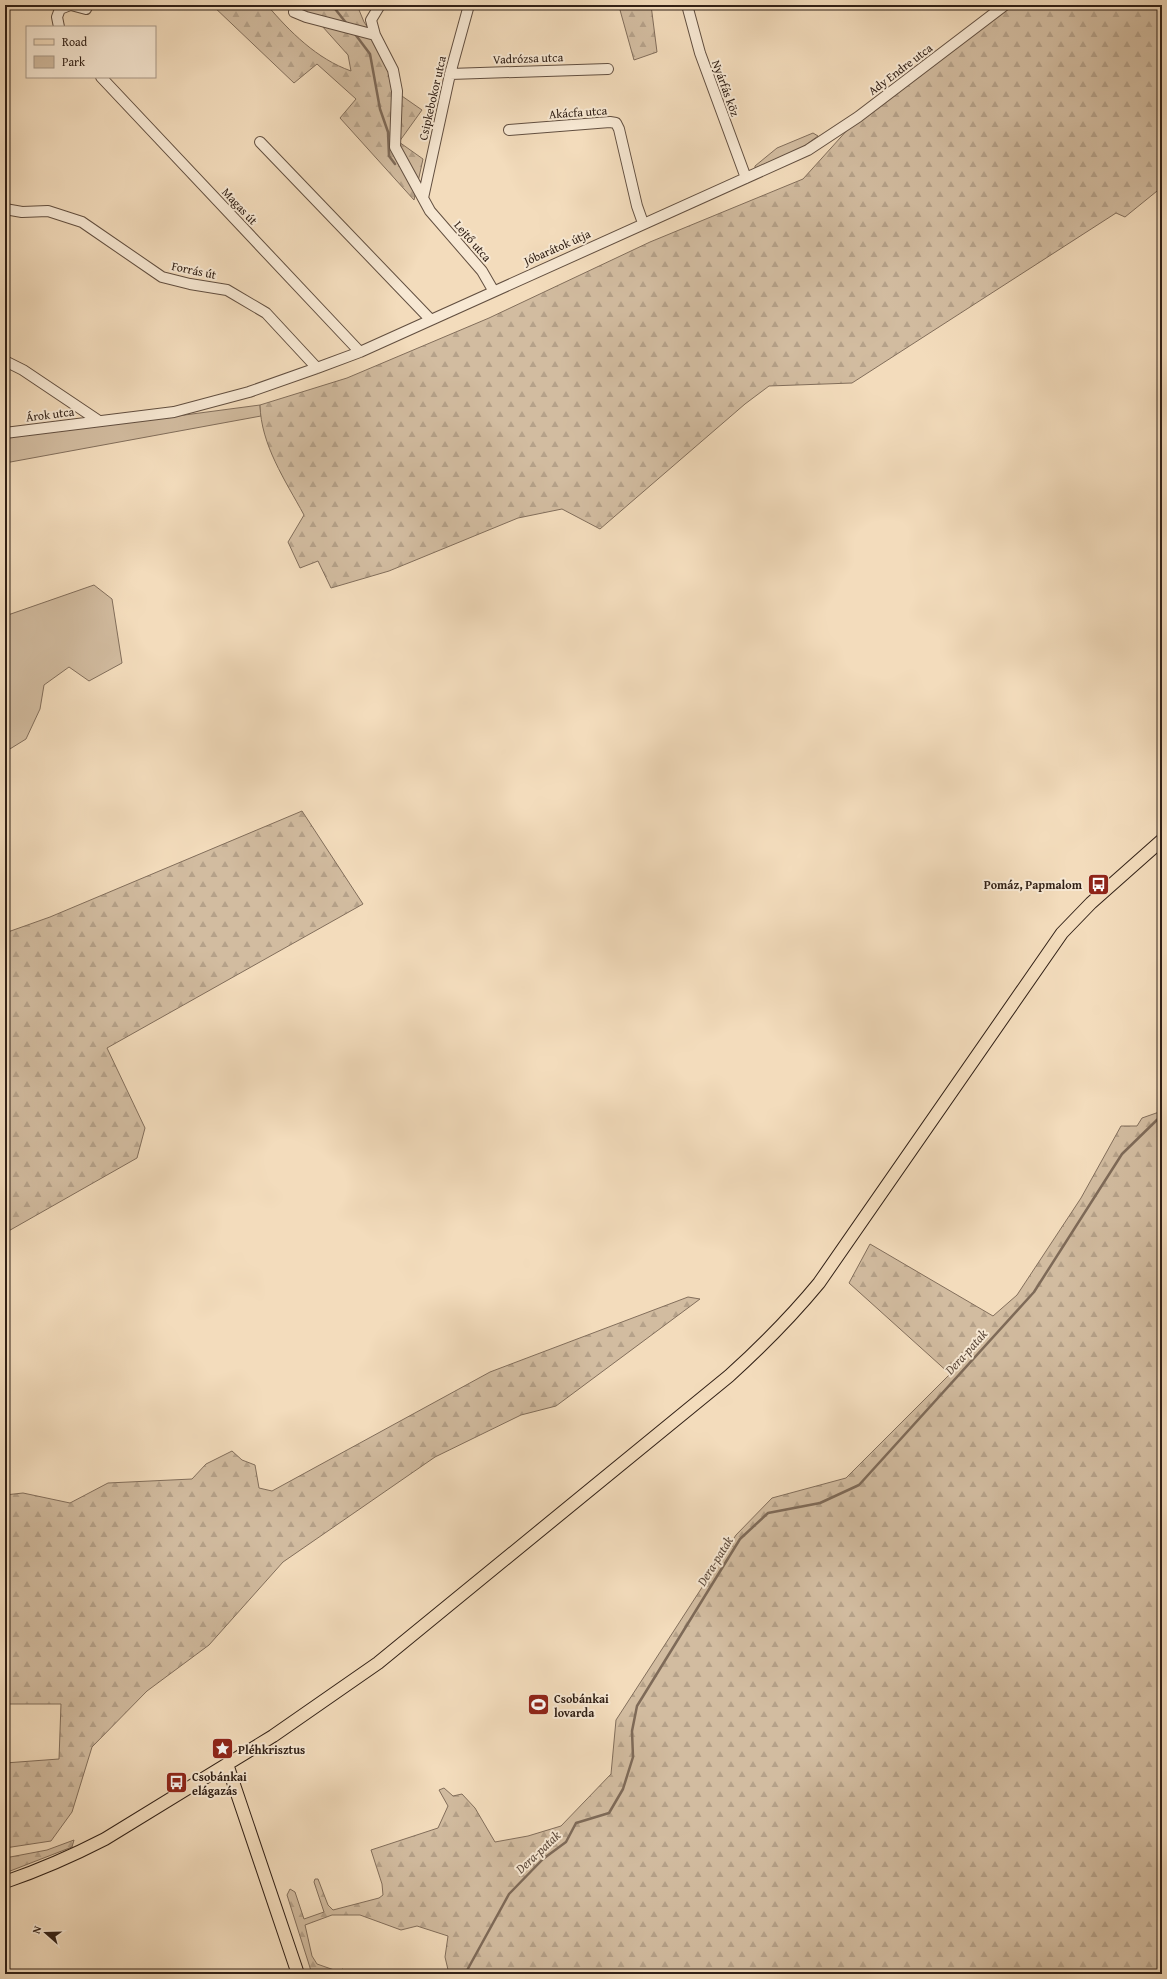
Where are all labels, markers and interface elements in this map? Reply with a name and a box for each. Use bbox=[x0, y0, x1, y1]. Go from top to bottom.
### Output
legend bbox=[26, 26, 156, 78]
text: Road bbox=[62, 33, 88, 50]
street label: Ady Endre utca bbox=[864, 39, 936, 99]
street label: Vadrózsa utca bbox=[493, 48, 564, 68]
text: Park bbox=[62, 53, 86, 70]
street label: Csipkebokor utca bbox=[414, 54, 450, 142]
street label: Nyárfás köz bbox=[708, 57, 744, 119]
street label: Akácfa utca bbox=[548, 101, 608, 123]
street label: Magas út bbox=[218, 184, 262, 229]
street label: Lejtő utca bbox=[450, 217, 496, 265]
street label: Jóbarátok útja bbox=[519, 225, 593, 270]
street label: Forrás út bbox=[170, 257, 219, 283]
street label: Árok utca bbox=[25, 403, 75, 425]
bus stop icon: Pomáz, Papmalom bbox=[1085, 871, 1111, 897]
place label: Pomáz, Papmalom bbox=[984, 876, 1083, 893]
water label: Dera-patak bbox=[940, 1325, 992, 1380]
water label: Dera-patak bbox=[692, 1532, 738, 1590]
place label: Csobánkai lovarda bbox=[554, 1690, 609, 1721]
sports icon: Csobánkai lovarda bbox=[526, 1692, 552, 1718]
place icon: Pléhkrisztus bbox=[210, 1736, 236, 1762]
place label: Pléhkrisztus bbox=[238, 1741, 305, 1758]
place label: Csobánkai elágazás bbox=[192, 1768, 247, 1799]
bus stop icon: Csobánkai elágazás bbox=[164, 1770, 190, 1796]
water label: Dera-patak bbox=[511, 1826, 565, 1879]
north arrow bbox=[26, 1913, 66, 1953]
text: N bbox=[28, 1923, 46, 1936]

